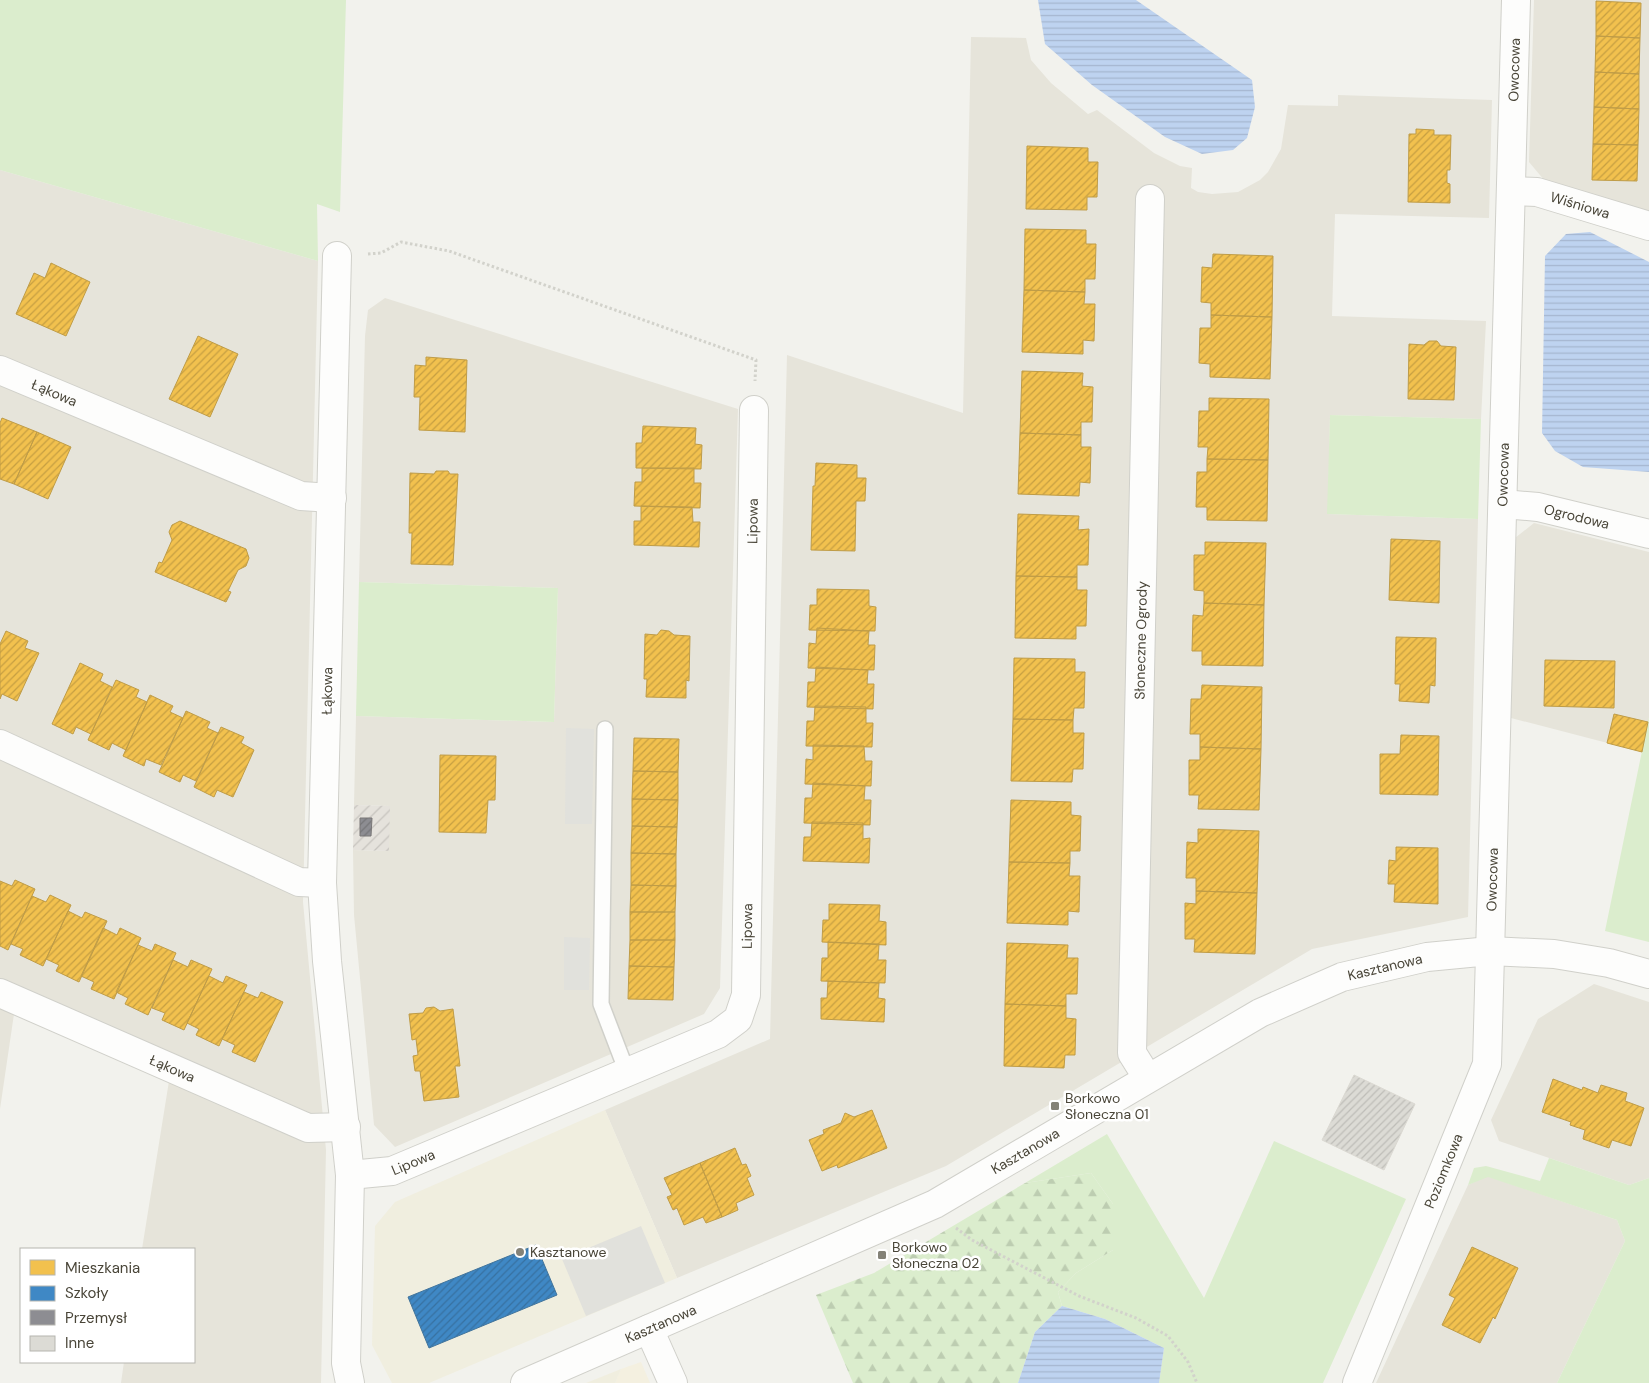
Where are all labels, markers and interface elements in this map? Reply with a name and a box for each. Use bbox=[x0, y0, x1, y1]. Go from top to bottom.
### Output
street label: Owocowa bbox=[1504, 38, 1524, 102]
street label: Wiśniowa bbox=[1548, 188, 1612, 223]
street label: Łąkowa bbox=[29, 375, 80, 410]
street label: Owocowa bbox=[1493, 443, 1513, 507]
street label: Lipowa bbox=[743, 498, 762, 544]
street label: Ogrodowa bbox=[1542, 500, 1611, 533]
street label: Słoneczne Ogrody bbox=[1130, 581, 1151, 700]
street label: Łąkowa bbox=[318, 667, 336, 715]
street label: Owocowa bbox=[1482, 847, 1502, 912]
street label: Lipowa bbox=[738, 903, 756, 949]
street label: Kasztanowa bbox=[1346, 949, 1424, 984]
street label: Łąkowa bbox=[147, 1051, 198, 1086]
place label: Borkowo Słoneczna 01 bbox=[1065, 1089, 1149, 1123]
marker: Borkowo Słoneczna 01 bbox=[1049, 1100, 1061, 1112]
street label: Kasztanowa bbox=[988, 1124, 1063, 1178]
street label: Poziomkowa bbox=[1420, 1131, 1467, 1211]
street label: Lipowa bbox=[389, 1145, 438, 1179]
place label: Borkowo Słoneczna 02 bbox=[892, 1238, 979, 1272]
place label: Kasztanowe bbox=[530, 1243, 607, 1261]
marker: Kasztanowe bbox=[514, 1246, 526, 1258]
legend bbox=[20, 1248, 195, 1363]
marker: Borkowo Słoneczna 02 bbox=[876, 1249, 888, 1261]
text: Mieszkania bbox=[65, 1258, 140, 1278]
text: Szkoły bbox=[65, 1283, 109, 1303]
street label: Kasztanowa bbox=[622, 1300, 699, 1347]
text: Przemysł bbox=[65, 1308, 127, 1328]
text: Inne bbox=[65, 1333, 94, 1353]

